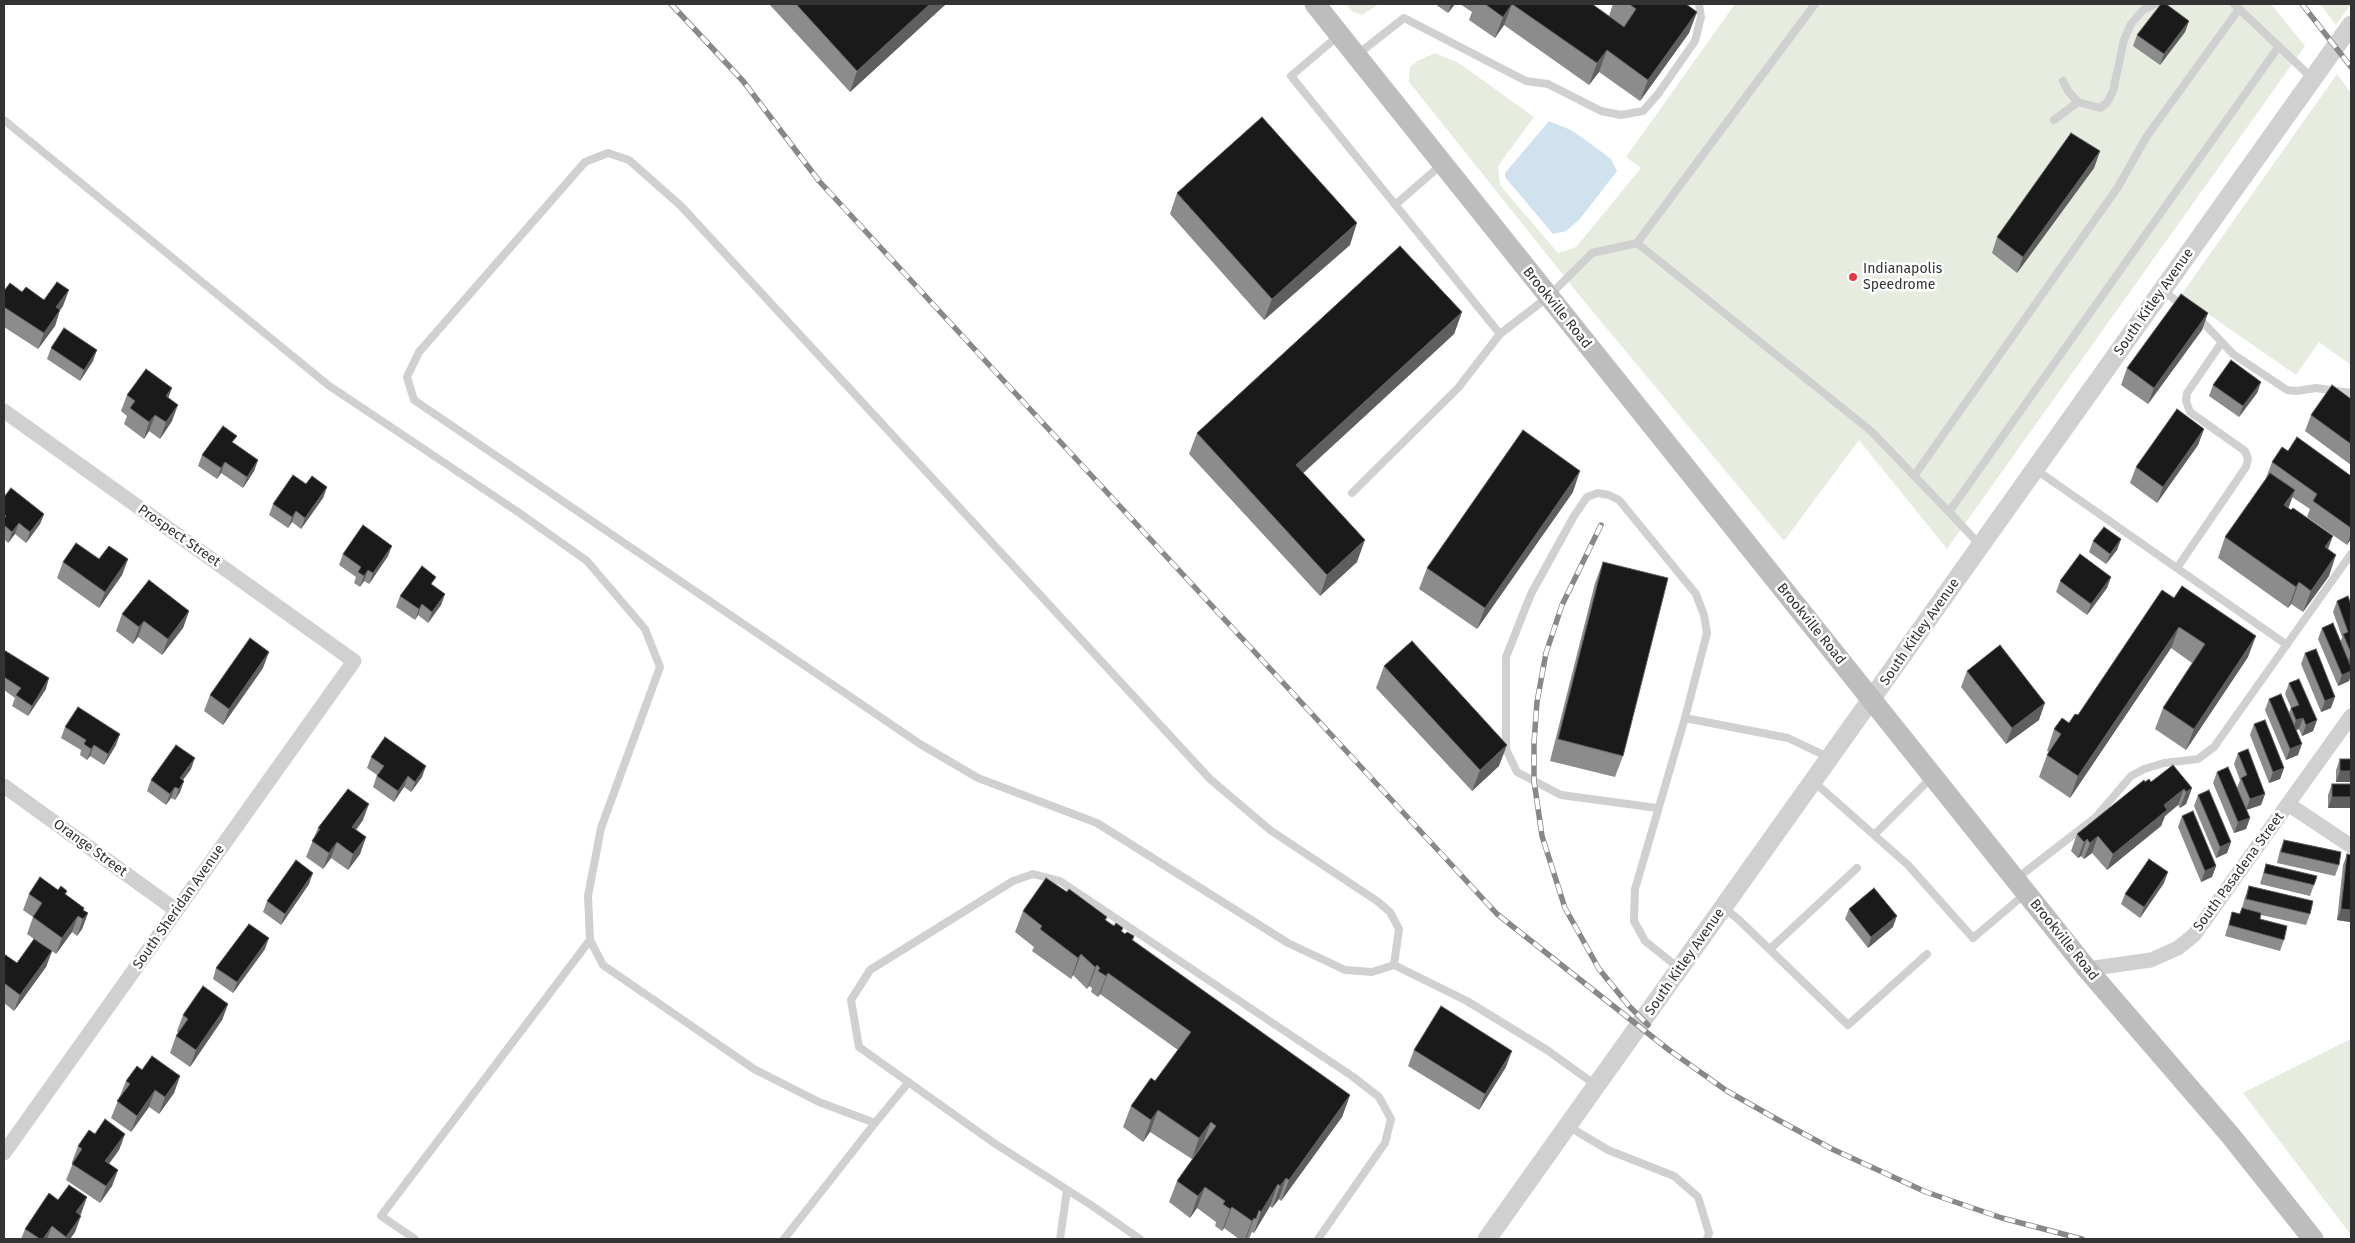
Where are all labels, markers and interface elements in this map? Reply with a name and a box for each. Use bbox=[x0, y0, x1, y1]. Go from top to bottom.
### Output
street label: South Kitley Avenue bbox=[2111, 245, 2197, 359]
place label: Indianapolis Speedrome bbox=[1863, 261, 1942, 294]
street label: Brookville Road bbox=[1519, 264, 1595, 352]
marker: Indianapolis Speedrome bbox=[1847, 271, 1859, 283]
street label: Prospect Street bbox=[134, 501, 224, 571]
street label: South Kitley Avenue bbox=[1877, 575, 1963, 689]
street label: Brookville Road bbox=[1773, 580, 1849, 668]
street label: South Pasadena Street bbox=[2190, 809, 2288, 935]
street label: Orange Street bbox=[50, 816, 130, 880]
street label: South Sheridan Avenue bbox=[130, 842, 228, 972]
street label: Brookville Road bbox=[2026, 896, 2102, 984]
street label: South Kitley Avenue bbox=[1642, 905, 1728, 1019]

